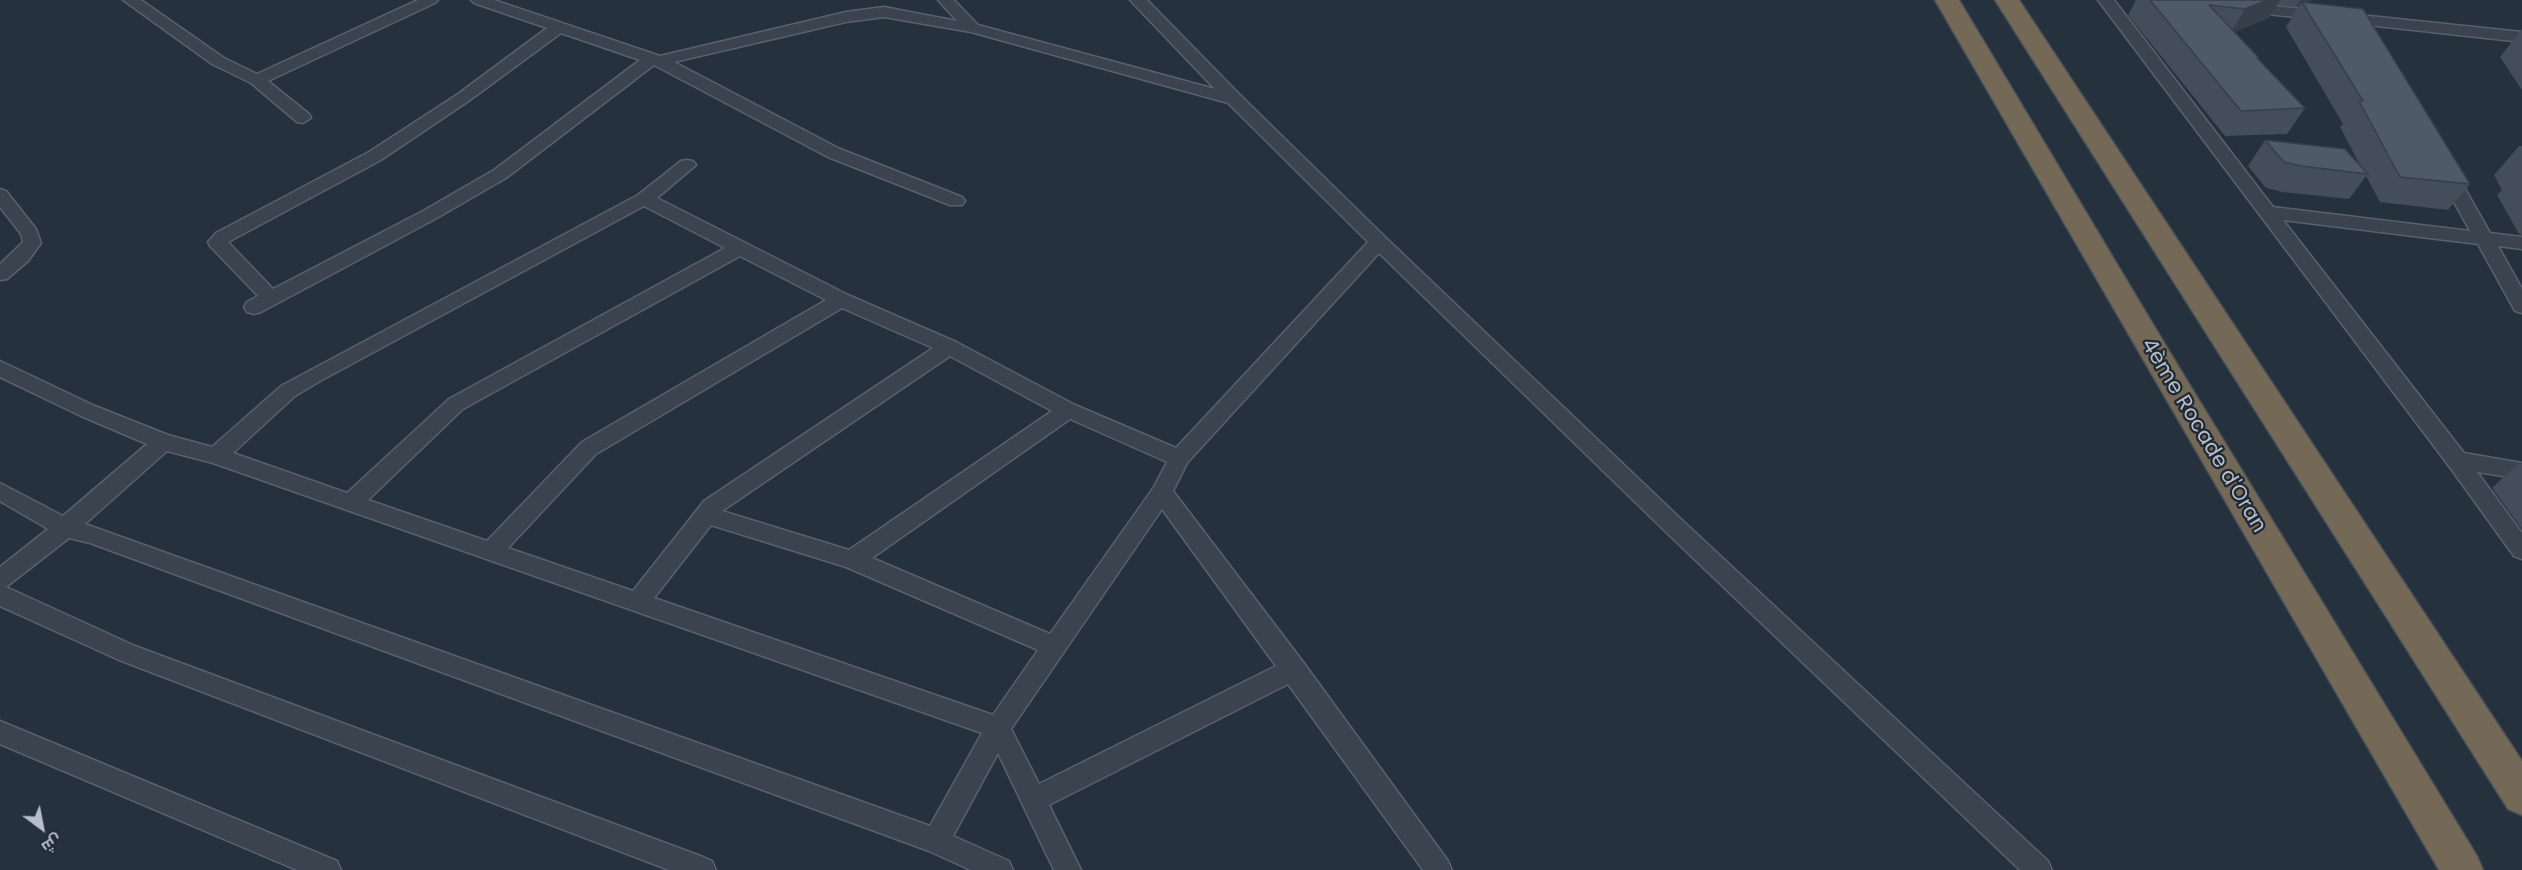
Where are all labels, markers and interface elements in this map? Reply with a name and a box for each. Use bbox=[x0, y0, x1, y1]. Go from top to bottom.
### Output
street label: 4ème Rocade d'Oran bbox=[2135, 334, 2271, 538]
north arrow bbox=[12, 798, 72, 858]
text: ش bbox=[37, 828, 67, 859]

